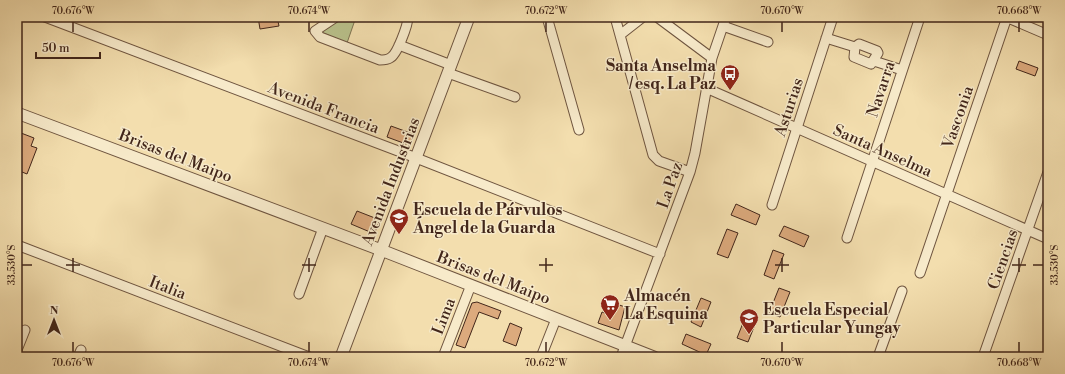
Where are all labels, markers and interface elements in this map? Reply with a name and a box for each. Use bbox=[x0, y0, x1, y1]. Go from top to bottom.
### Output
text: 70.676°W bbox=[52, 5, 95, 17]
text: 70.674°W bbox=[288, 5, 331, 17]
text: 70.672°W bbox=[525, 5, 568, 17]
text: 70.670°W bbox=[760, 5, 805, 17]
text: 70.668°W bbox=[997, 5, 1042, 17]
scale bar bbox=[36, 34, 100, 60]
text: 50 m bbox=[42, 41, 70, 56]
place label: Santa Anselma / esq. La Paz bbox=[606, 56, 716, 94]
street label: Navarra bbox=[863, 58, 900, 120]
bus stop icon: Santa Anselma / esq. La Paz bbox=[719, 63, 741, 91]
street label: Asturias bbox=[770, 75, 808, 140]
street label: Avenida Francia bbox=[264, 77, 383, 139]
street label: Vasconia bbox=[938, 82, 978, 152]
street label: Avenida Industrias bbox=[357, 115, 425, 249]
street label: Santa Anselma bbox=[830, 120, 936, 182]
street label: Brisas del Maipo bbox=[115, 125, 235, 187]
street label: La Paz bbox=[653, 159, 687, 211]
place label: Escuela de Párvulos Ángel de la Guarda bbox=[412, 200, 563, 238]
school or university icon: Escuela de Párvulos Ángel de la Guarda bbox=[388, 207, 410, 235]
street label: Ciencias bbox=[983, 227, 1023, 292]
text: 33.530°S bbox=[6, 245, 18, 285]
text: 33.530°S bbox=[1049, 245, 1061, 285]
street label: Brisas del Maipo bbox=[433, 247, 553, 309]
street label: Italia bbox=[146, 272, 190, 304]
place label: Almacén La Esquina bbox=[623, 286, 708, 324]
supermarket icon: Almacén La Esquina bbox=[599, 293, 621, 321]
street label: Lima bbox=[428, 294, 460, 338]
north arrow bbox=[34, 300, 74, 340]
place label: Escuela Especial Particular Yungay bbox=[763, 300, 902, 338]
text: N bbox=[50, 304, 59, 318]
school or university icon: Escuela Especial Particular Yungay bbox=[738, 307, 760, 335]
text: 70.676°W bbox=[52, 357, 95, 369]
text: 70.674°W bbox=[288, 357, 331, 369]
text: 70.672°W bbox=[525, 357, 568, 369]
text: 70.670°W bbox=[760, 357, 805, 369]
text: 70.668°W bbox=[997, 357, 1042, 369]

